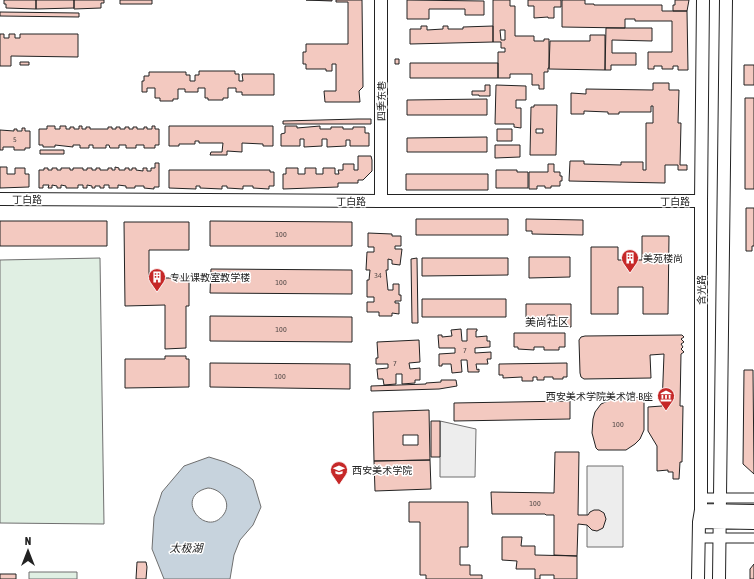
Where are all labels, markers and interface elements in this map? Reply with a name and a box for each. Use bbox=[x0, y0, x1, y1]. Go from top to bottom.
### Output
street label: 四季东巷 bbox=[376, 81, 387, 121]
house number: 5 bbox=[13, 135, 17, 144]
street label: 丁白路 bbox=[12, 194, 42, 205]
street label: 丁白路 bbox=[336, 196, 366, 207]
street label: 丁白路 bbox=[660, 196, 690, 207]
house number: 100 bbox=[275, 230, 287, 239]
building icon: 美苑楼尚 bbox=[620, 248, 640, 273]
place label: 美苑楼尚 bbox=[643, 253, 683, 264]
building icon: 专业课教室教学楼 bbox=[147, 267, 167, 292]
house number: 34 bbox=[374, 271, 382, 280]
place label: 专业课教室教学楼 bbox=[170, 272, 250, 283]
street label: 含光路 bbox=[696, 275, 707, 305]
house number: 100 bbox=[275, 278, 287, 287]
district label: 美尚社区 bbox=[525, 316, 569, 328]
house number: 100 bbox=[275, 325, 287, 334]
house number: 7 bbox=[463, 346, 467, 355]
house number: 7 bbox=[393, 359, 397, 368]
house number: 100 bbox=[274, 372, 286, 381]
museum icon: 西安美术学院美术馆-B座 bbox=[656, 386, 676, 411]
place label: 西安美术学院美术馆-B座 bbox=[546, 391, 653, 402]
house number: 100 bbox=[612, 420, 624, 429]
school or university icon: 西安美术学院 bbox=[329, 460, 349, 485]
place label: 西安美术学院 bbox=[352, 465, 412, 476]
house number: 100 bbox=[529, 499, 541, 508]
north arrow bbox=[8, 531, 48, 571]
text: N bbox=[25, 535, 31, 547]
water label: 太极湖 bbox=[170, 542, 204, 554]

